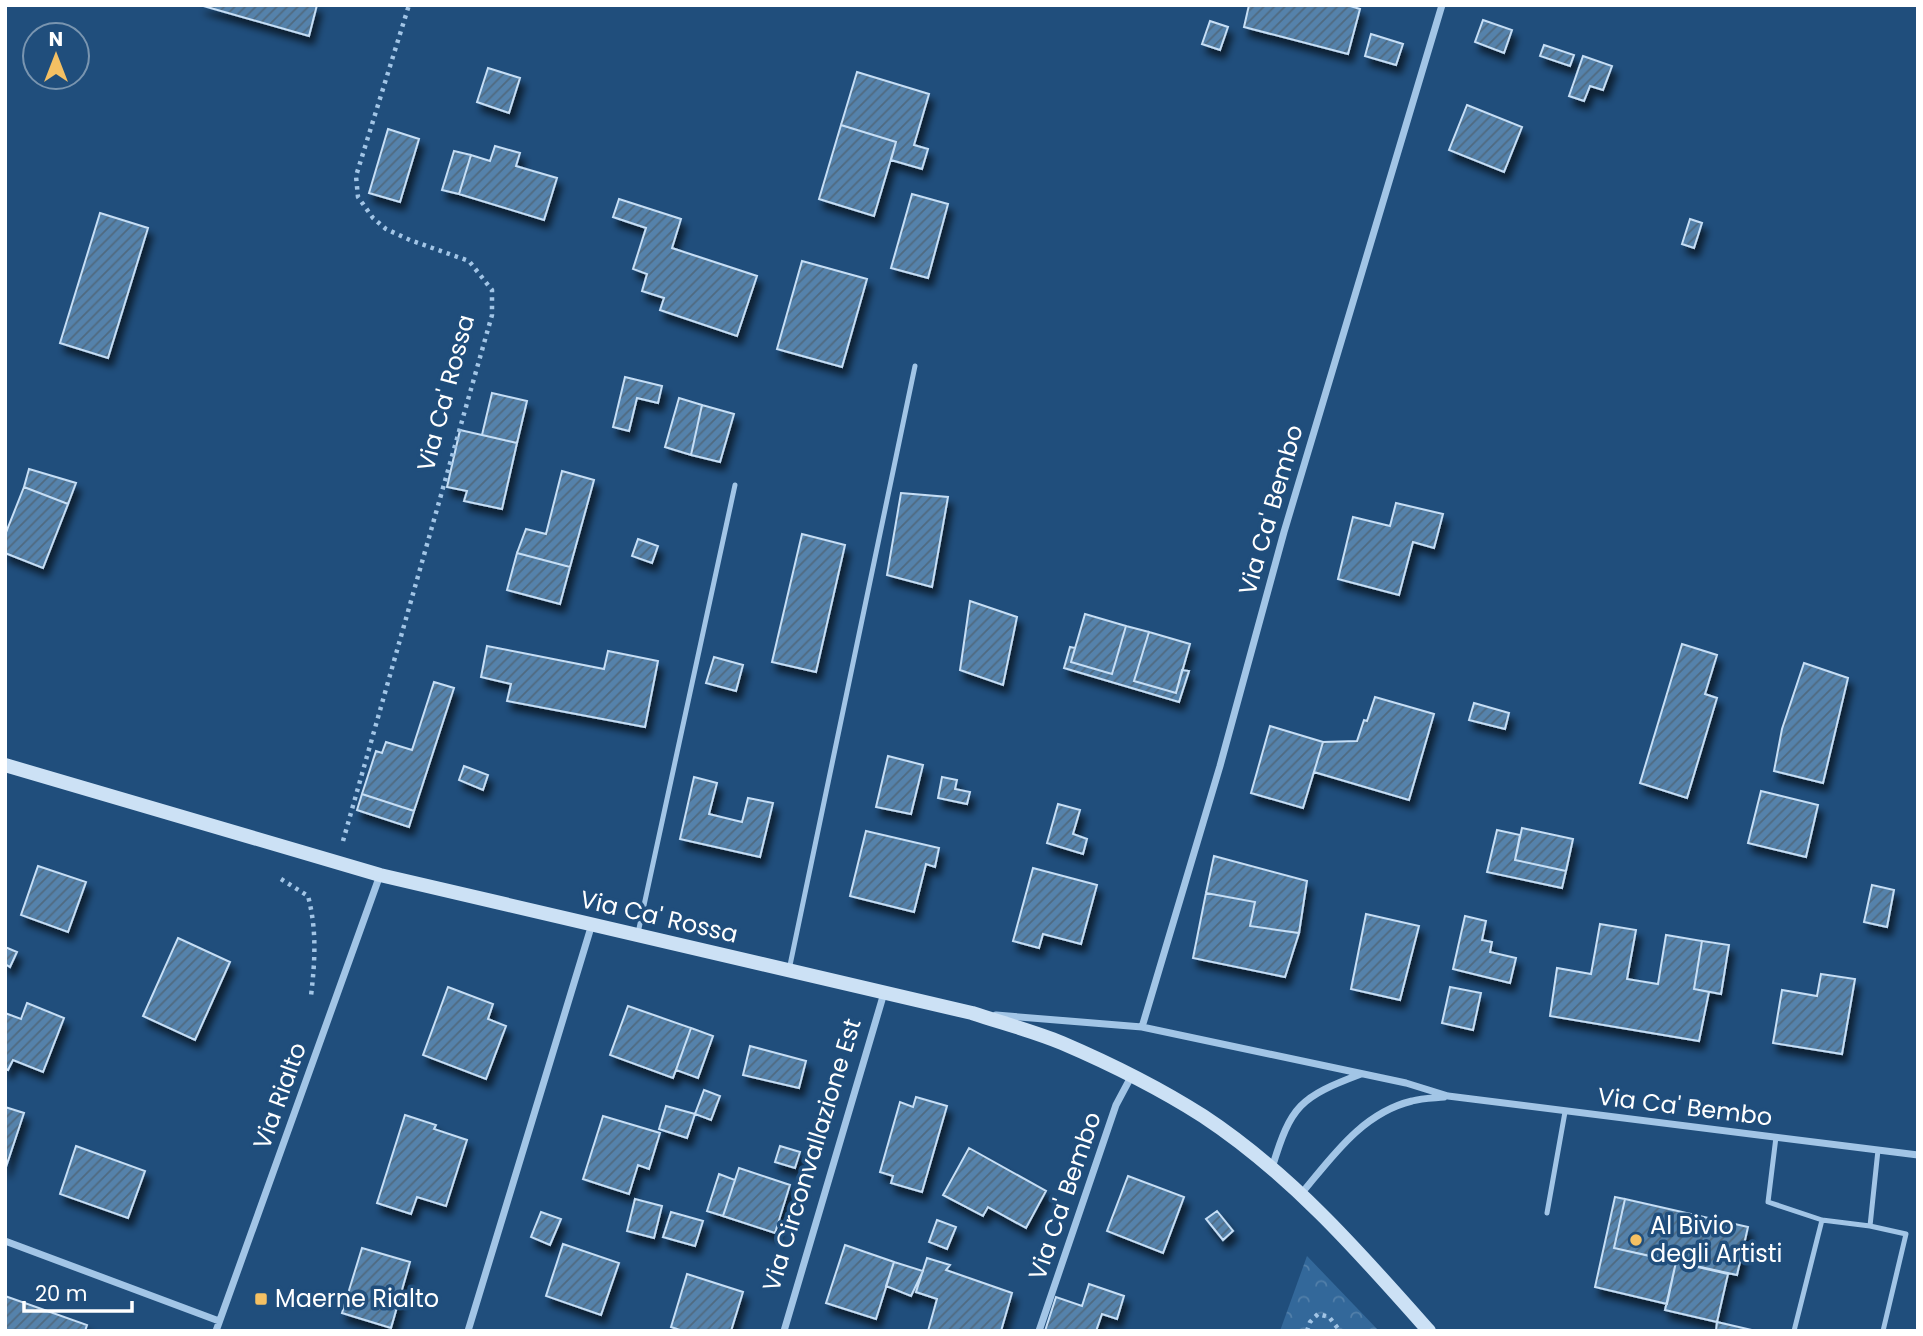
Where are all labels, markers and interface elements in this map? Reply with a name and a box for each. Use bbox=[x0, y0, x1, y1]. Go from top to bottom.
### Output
north arrow bbox=[21, 21, 91, 91]
text: N bbox=[49, 26, 63, 53]
street label: Via Ca' Rossa bbox=[409, 311, 482, 475]
street label: Via Ca' Bembo bbox=[1230, 421, 1311, 599]
street label: Via Ca' Rossa bbox=[577, 882, 741, 951]
street label: Via Circonvallazione Est bbox=[754, 1014, 869, 1295]
street label: Via Rialto bbox=[245, 1038, 314, 1154]
street label: Via Ca' Bembo bbox=[1596, 1079, 1774, 1134]
street label: Via Ca' Bembo bbox=[1020, 1107, 1109, 1284]
place label: Al Bivio degli Artisti bbox=[1650, 1209, 1782, 1270]
marker: Al Bivio degli Artisti bbox=[1628, 1232, 1644, 1248]
scale bar bbox=[24, 1270, 133, 1314]
text: 20 m bbox=[35, 1279, 88, 1308]
place label: Maerne Rialto bbox=[275, 1282, 439, 1315]
marker: Maerne Rialto bbox=[253, 1291, 269, 1307]

